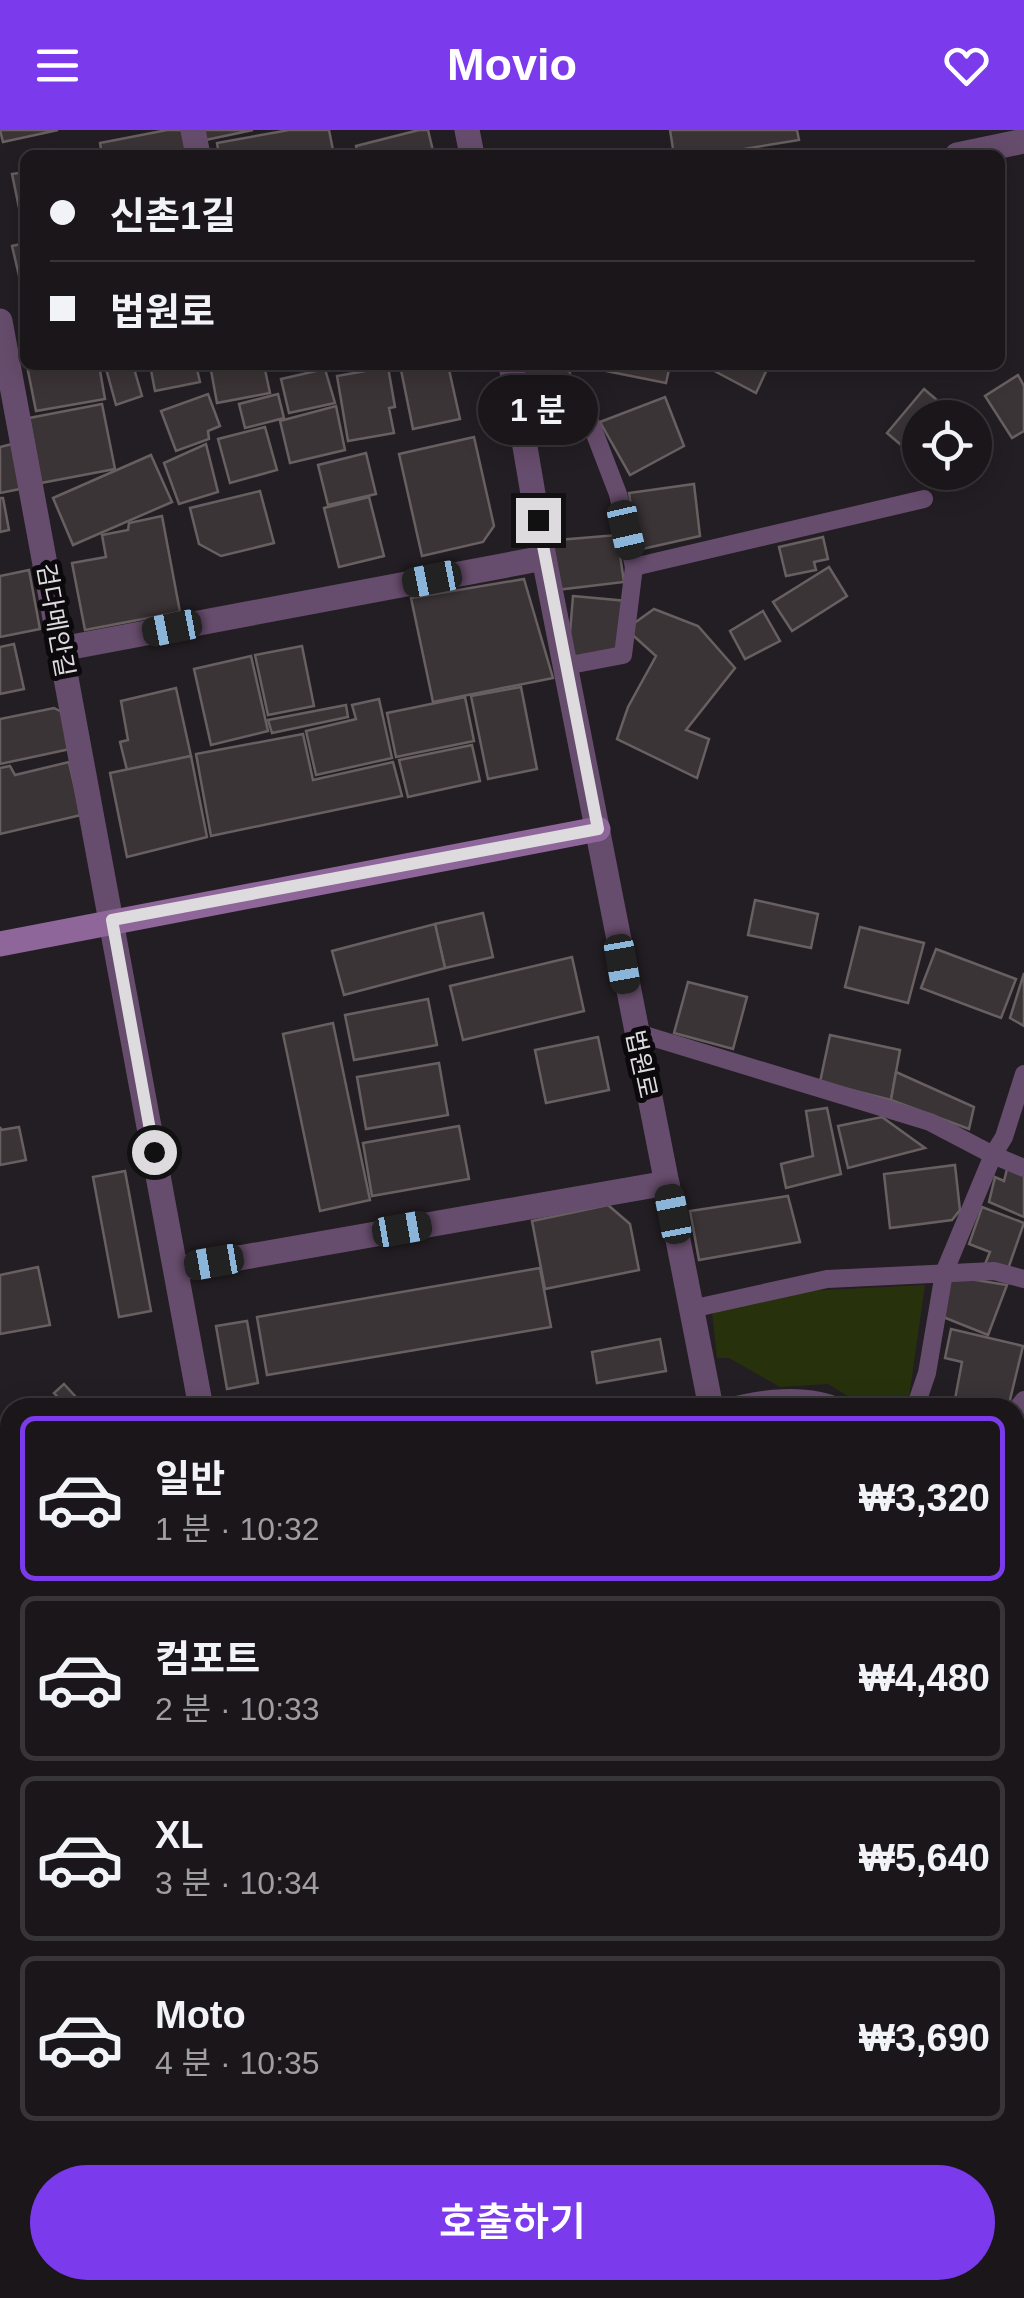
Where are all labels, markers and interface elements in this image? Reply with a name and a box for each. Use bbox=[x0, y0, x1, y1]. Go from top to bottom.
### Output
icon: menu bbox=[30, 38, 85, 93]
icon: heart bbox=[939, 38, 994, 93]
text: Movio bbox=[447, 39, 577, 90]
text: 신촌1길 bbox=[110, 195, 236, 237]
text: 법원로 bbox=[110, 291, 215, 333]
callout: 1 분 bbox=[478, 375, 598, 445]
text: 1 분 bbox=[510, 392, 566, 428]
map controls bbox=[902, 400, 992, 490]
button: locate bbox=[902, 400, 992, 490]
car bbox=[605, 497, 647, 563]
route end bbox=[516, 498, 561, 543]
car bbox=[400, 559, 464, 599]
street label: 검다메안길 bbox=[32, 561, 80, 679]
car bbox=[140, 608, 204, 648]
car bbox=[602, 932, 642, 996]
street label: 법원로 bbox=[621, 1027, 663, 1101]
route start bbox=[132, 1130, 177, 1175]
car bbox=[653, 1182, 693, 1246]
car bbox=[370, 1209, 434, 1249]
car bbox=[182, 1242, 246, 1282]
icon: car bbox=[35, 1454, 125, 1544]
text: 일반 bbox=[155, 1458, 225, 1500]
text: ₩3,320 bbox=[859, 1477, 990, 1519]
text: 1 분 · 10:32 bbox=[155, 1511, 320, 1547]
icon: car bbox=[35, 1634, 125, 1724]
text: 컴포트 bbox=[155, 1638, 260, 1680]
text: ₩4,480 bbox=[859, 1657, 990, 1699]
text: 2 분 · 10:33 bbox=[155, 1691, 320, 1727]
icon: car bbox=[35, 1814, 125, 1904]
text: XL bbox=[155, 1814, 204, 1856]
text: ₩5,640 bbox=[859, 1837, 990, 1879]
text: 3 분 · 10:34 bbox=[155, 1865, 320, 1901]
icon: car bbox=[35, 1994, 125, 2084]
text: Moto bbox=[155, 1994, 246, 2036]
text: ₩3,690 bbox=[859, 2017, 990, 2059]
text: 4 분 · 10:35 bbox=[155, 2045, 320, 2081]
button: 호출하기 bbox=[30, 2165, 995, 2280]

